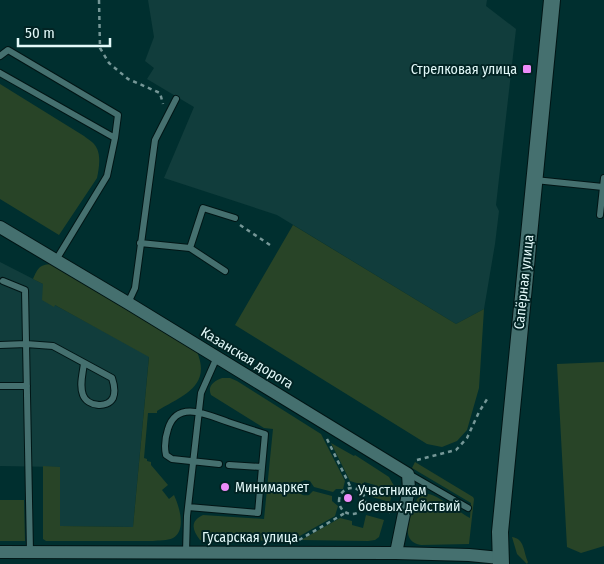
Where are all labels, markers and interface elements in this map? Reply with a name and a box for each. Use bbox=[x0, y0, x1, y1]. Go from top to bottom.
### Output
scale bar bbox=[18, 15, 110, 47]
text: 50 m bbox=[25, 24, 55, 42]
place label: Стрелковая улица bbox=[411, 61, 517, 78]
marker: Стрелковая улица bbox=[521, 63, 533, 75]
street label: Сапёрная улица bbox=[511, 234, 537, 330]
street label: Казанская дорога bbox=[198, 324, 297, 392]
place label: Минимаркет bbox=[235, 479, 309, 496]
marker: Минимаркет bbox=[219, 481, 231, 493]
place label: Участникам боевых действий bbox=[357, 482, 461, 515]
marker: Участникам боевых действий bbox=[342, 492, 354, 504]
street label: Гусарская улица bbox=[202, 529, 298, 546]

